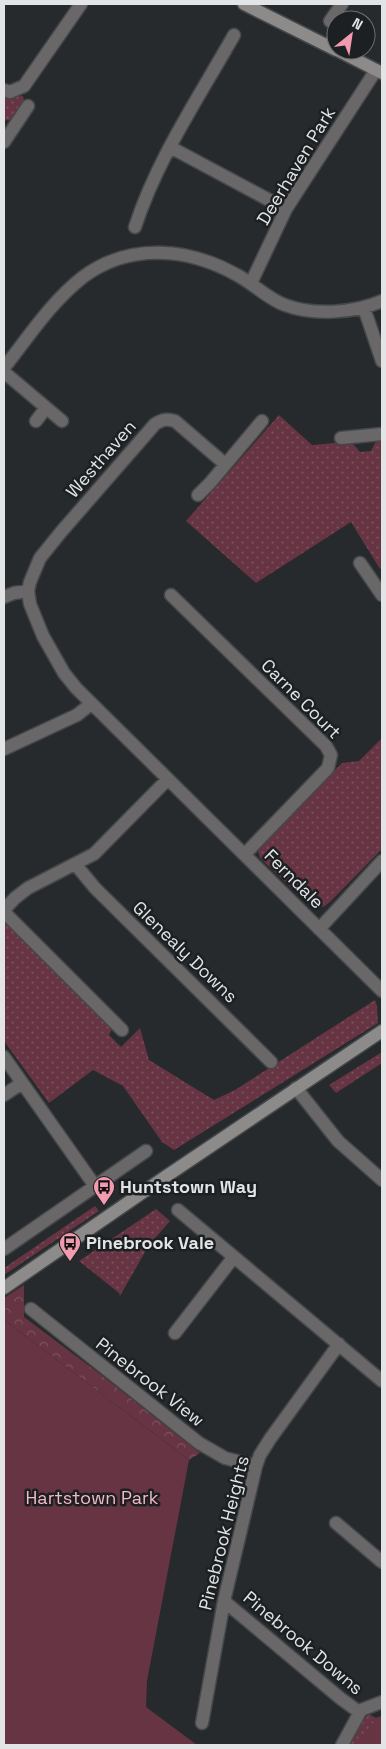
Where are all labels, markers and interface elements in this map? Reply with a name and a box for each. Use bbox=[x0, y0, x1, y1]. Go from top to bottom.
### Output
north arrow bbox=[326, 10, 376, 60]
text: N bbox=[349, 14, 366, 34]
street label: Deerhaven Park bbox=[251, 102, 340, 229]
street label: Westhaven bbox=[61, 415, 141, 502]
street label: Carne Court bbox=[257, 654, 346, 743]
street label: Ferndale bbox=[260, 844, 329, 913]
street label: Glenealy Downs bbox=[128, 896, 243, 1007]
bus stop icon: Huntstown Way bbox=[92, 1175, 116, 1206]
place label: Huntstown Way bbox=[120, 1175, 257, 1198]
bus stop icon: Pinebrook Vale bbox=[58, 1231, 82, 1262]
place label: Pinebrook Vale bbox=[86, 1231, 214, 1254]
street label: Pinebrook View bbox=[91, 1332, 209, 1431]
street label: Pinebrook Heights bbox=[193, 1453, 254, 1613]
park label: Hartstown Park bbox=[26, 1486, 159, 1509]
street label: Pinebrook Downs bbox=[239, 1586, 368, 1699]

